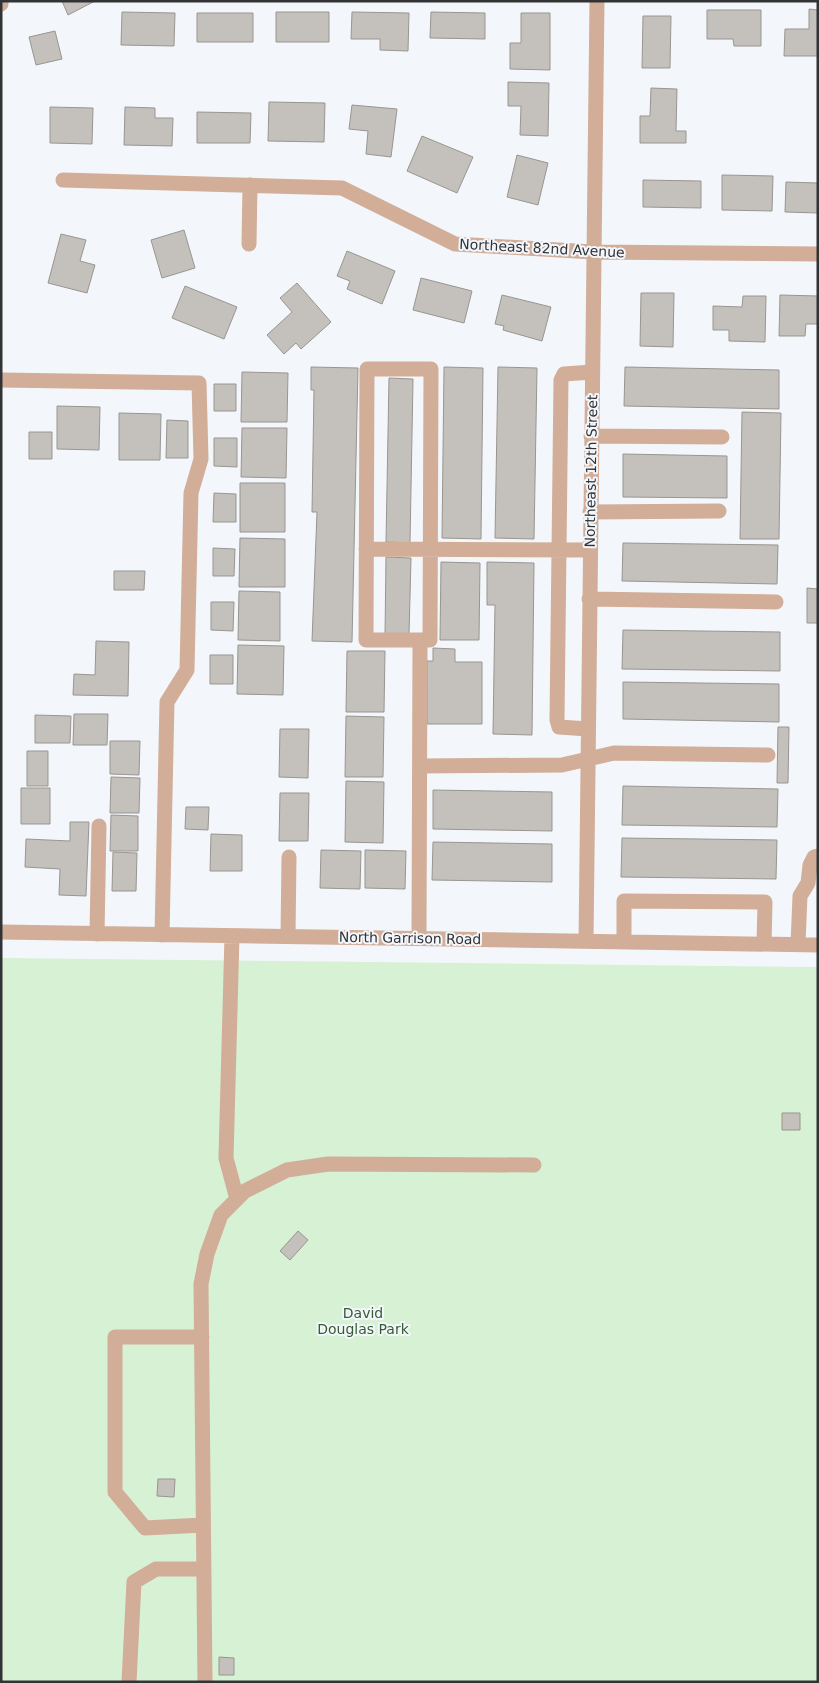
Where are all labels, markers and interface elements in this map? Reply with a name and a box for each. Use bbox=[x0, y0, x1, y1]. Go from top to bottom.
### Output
street label: Northeast 82nd Avenue bbox=[459, 236, 625, 260]
street label: Northeast 12th Street bbox=[582, 394, 600, 548]
street label: North Garrison Road bbox=[339, 929, 481, 947]
park label: David Douglas Park bbox=[317, 1305, 410, 1337]

